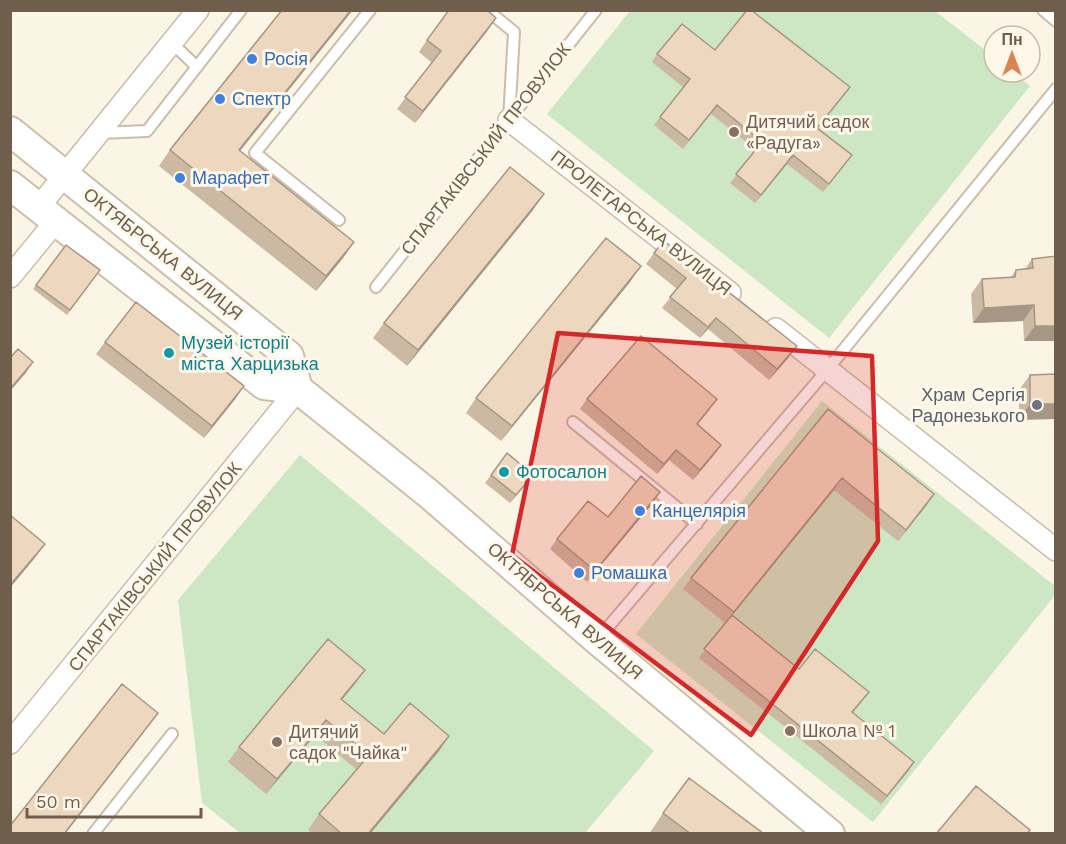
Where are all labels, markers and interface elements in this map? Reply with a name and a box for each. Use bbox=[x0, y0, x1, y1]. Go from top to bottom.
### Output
north arrow bbox=[982, 24, 1042, 84]
text: Пн bbox=[1001, 30, 1023, 49]
street label: СПАРТАКІВСЬКИЙ ПРОВУЛОК bbox=[396, 38, 575, 259]
place label: Росія bbox=[264, 48, 308, 69]
marker: Росія bbox=[245, 52, 259, 66]
place label: Спектр bbox=[232, 88, 291, 109]
marker: Спектр bbox=[213, 92, 227, 106]
place label: Дитячий садок «Радуга» bbox=[746, 111, 869, 153]
marker: Дитячий садок «Радуга» bbox=[727, 125, 741, 139]
street label: ПРОЛЕТАРСЬКА ВУЛИЦЯ bbox=[547, 146, 736, 300]
place label: Марафет bbox=[192, 167, 270, 188]
marker: Марафет bbox=[173, 171, 187, 185]
street label: ОКТЯБРСЬКА ВУЛИЦЯ bbox=[80, 183, 247, 324]
place label: Музей історії міста Харцизька bbox=[181, 332, 320, 374]
marker: Музей історії міста Харцизька bbox=[162, 346, 176, 360]
place label: Храм Сергія Радонезького bbox=[912, 384, 1025, 426]
marker: Храм Сергія Радонезького bbox=[1030, 398, 1044, 412]
street label: СПАРТАКІВСЬКИЙ ПРОВУЛОК bbox=[64, 458, 246, 675]
place label: Фотосалон bbox=[516, 461, 607, 482]
marker: Фотосалон bbox=[497, 465, 511, 479]
place label: Канцелярія bbox=[652, 500, 746, 521]
marker: Канцелярія bbox=[633, 504, 647, 518]
street label: ОКТЯБРСЬКА ВУЛИЦЯ bbox=[484, 538, 647, 684]
place label: Ромашка bbox=[591, 562, 668, 583]
marker: Ромашка bbox=[572, 566, 586, 580]
place label: Школа № 1 bbox=[802, 720, 895, 741]
place label: Дитячий садок "Чайка" bbox=[289, 721, 407, 763]
marker: Школа № 1 bbox=[783, 724, 797, 738]
marker: Дитячий садок "Чайка" bbox=[270, 735, 284, 749]
scale bar bbox=[27, 781, 201, 819]
text: 50 m bbox=[36, 791, 81, 812]

